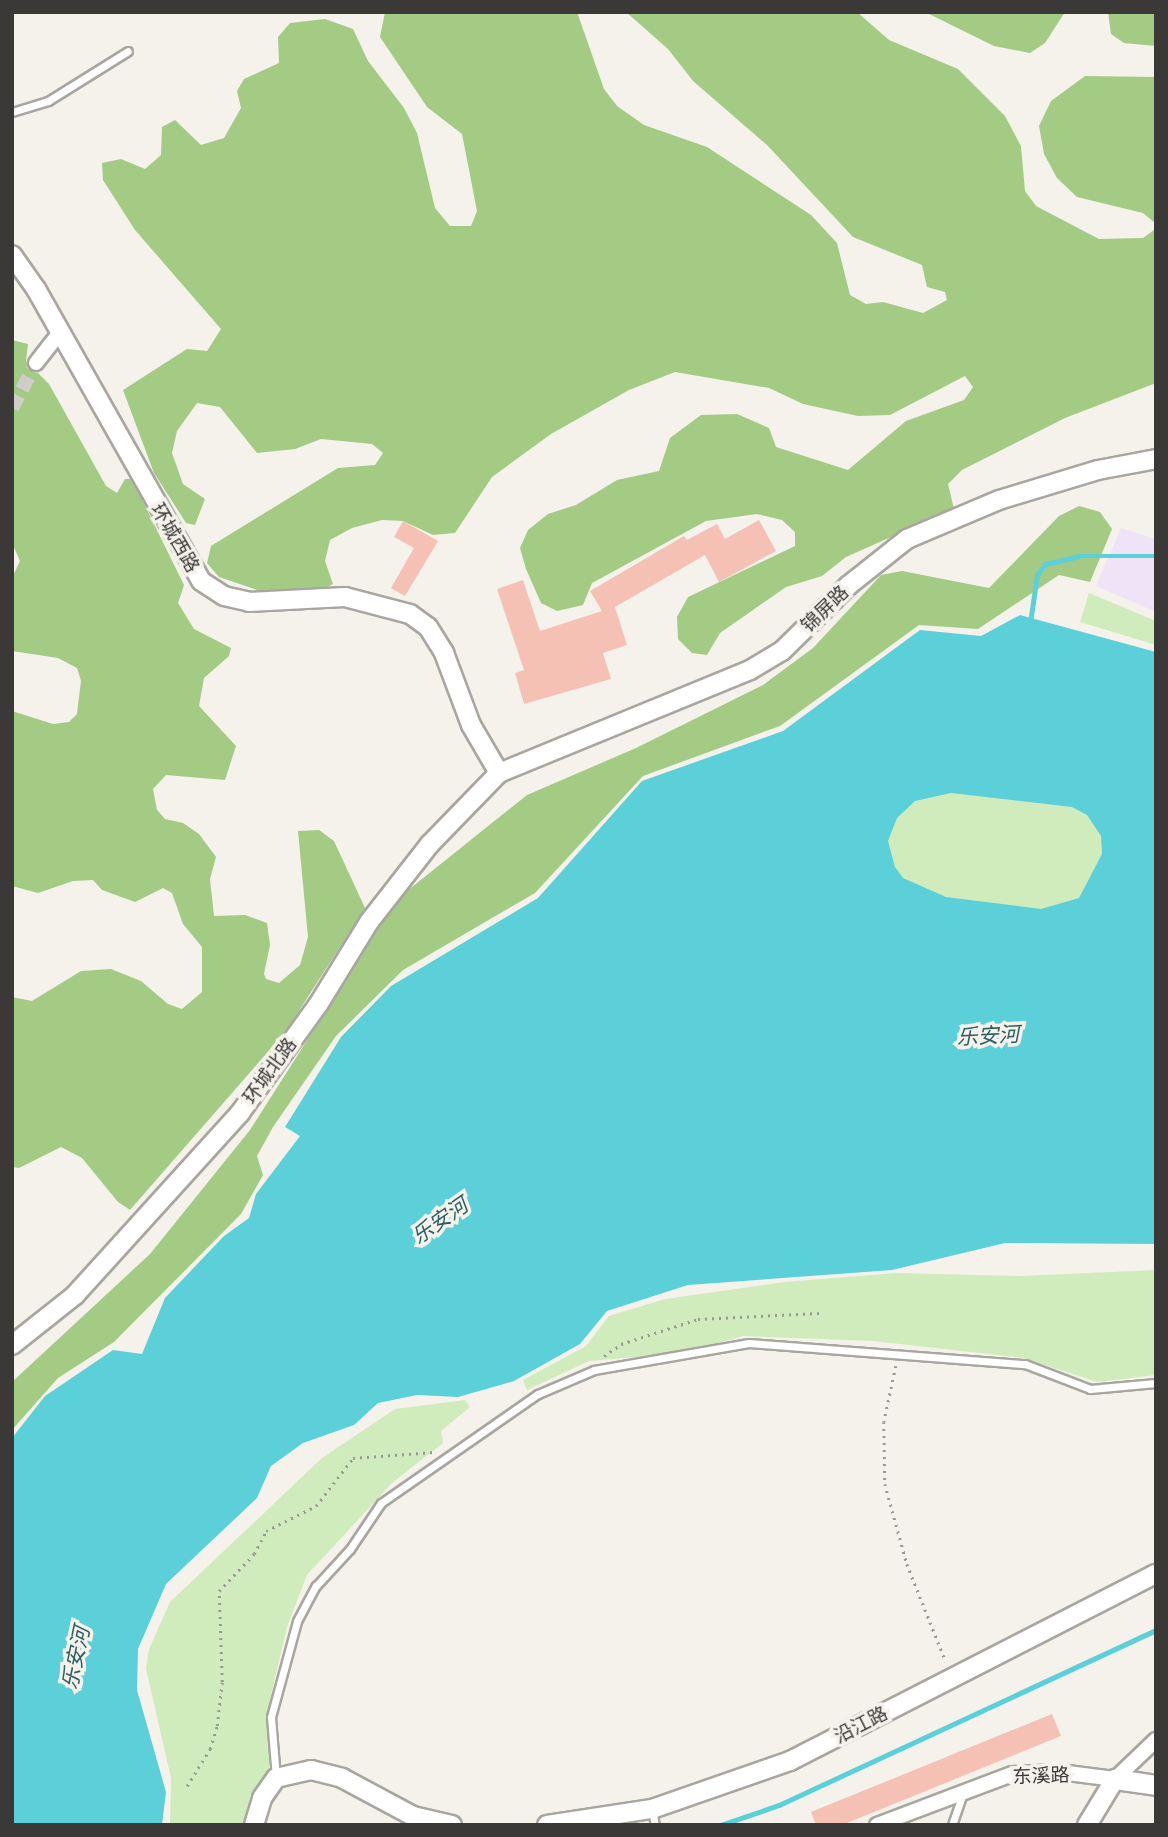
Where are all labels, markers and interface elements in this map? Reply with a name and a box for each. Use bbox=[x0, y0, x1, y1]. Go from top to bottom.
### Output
street label: 环城西路 bbox=[146, 499, 204, 577]
street label: 锦屏路 bbox=[797, 581, 853, 637]
water label: 乐安河 bbox=[956, 1022, 1020, 1050]
street label: 环城北路 bbox=[238, 1034, 302, 1108]
water label: 乐安河 bbox=[407, 1193, 473, 1249]
water label: 乐安河 bbox=[57, 1625, 95, 1691]
street label: 沿江路 bbox=[830, 1702, 892, 1748]
street label: 东溪路 bbox=[1012, 1764, 1070, 1788]

